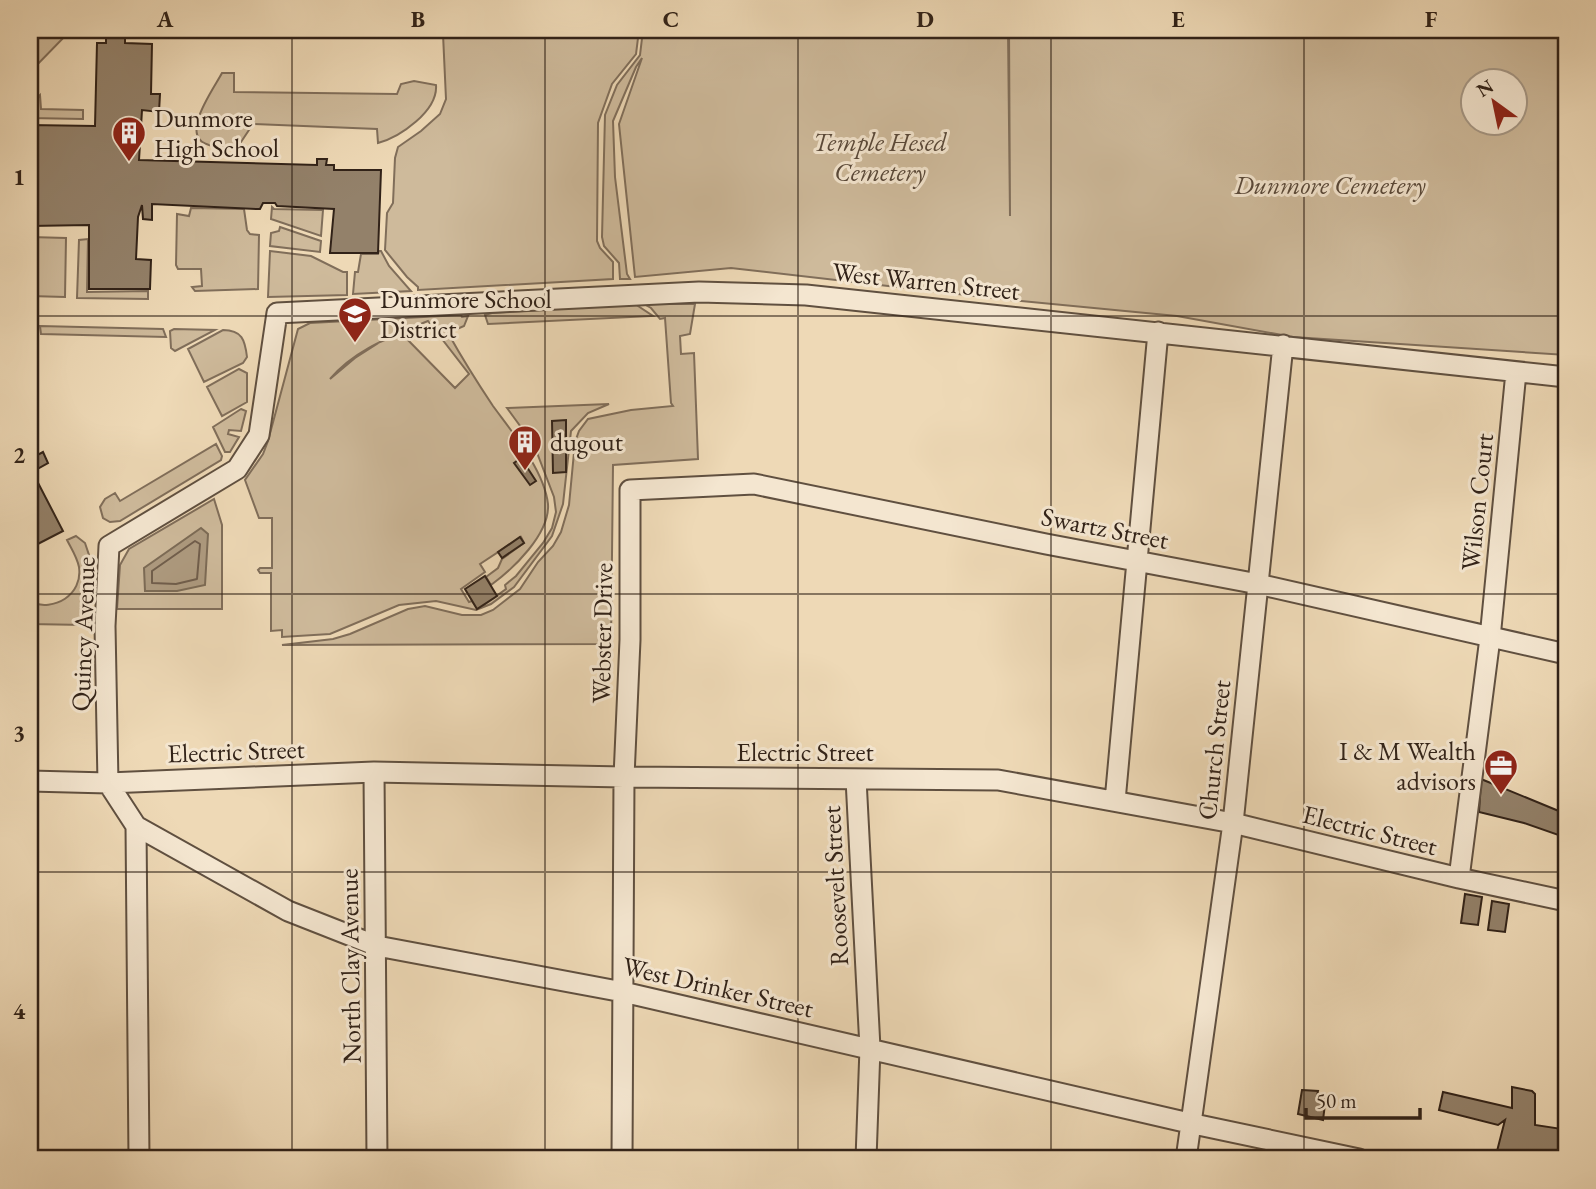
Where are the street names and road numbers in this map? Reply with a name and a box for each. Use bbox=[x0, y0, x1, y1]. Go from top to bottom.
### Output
street label: West Warren Street bbox=[831, 254, 1021, 308]
street label: Wilson Court bbox=[1453, 432, 1501, 572]
street label: Swartz Street bbox=[1039, 499, 1171, 557]
street label: Quincy Avenue bbox=[63, 556, 103, 712]
street label: Webster Drive bbox=[584, 562, 620, 704]
street label: Church Street bbox=[1190, 678, 1238, 822]
street label: Electric Street bbox=[167, 732, 305, 770]
street label: Electric Street bbox=[736, 735, 874, 769]
street label: Electric Street bbox=[1299, 797, 1441, 863]
street label: Roosevelt Street bbox=[814, 805, 856, 967]
street label: North Clay Avenue bbox=[331, 868, 369, 1064]
street label: West Drinker Street bbox=[619, 949, 817, 1025]

